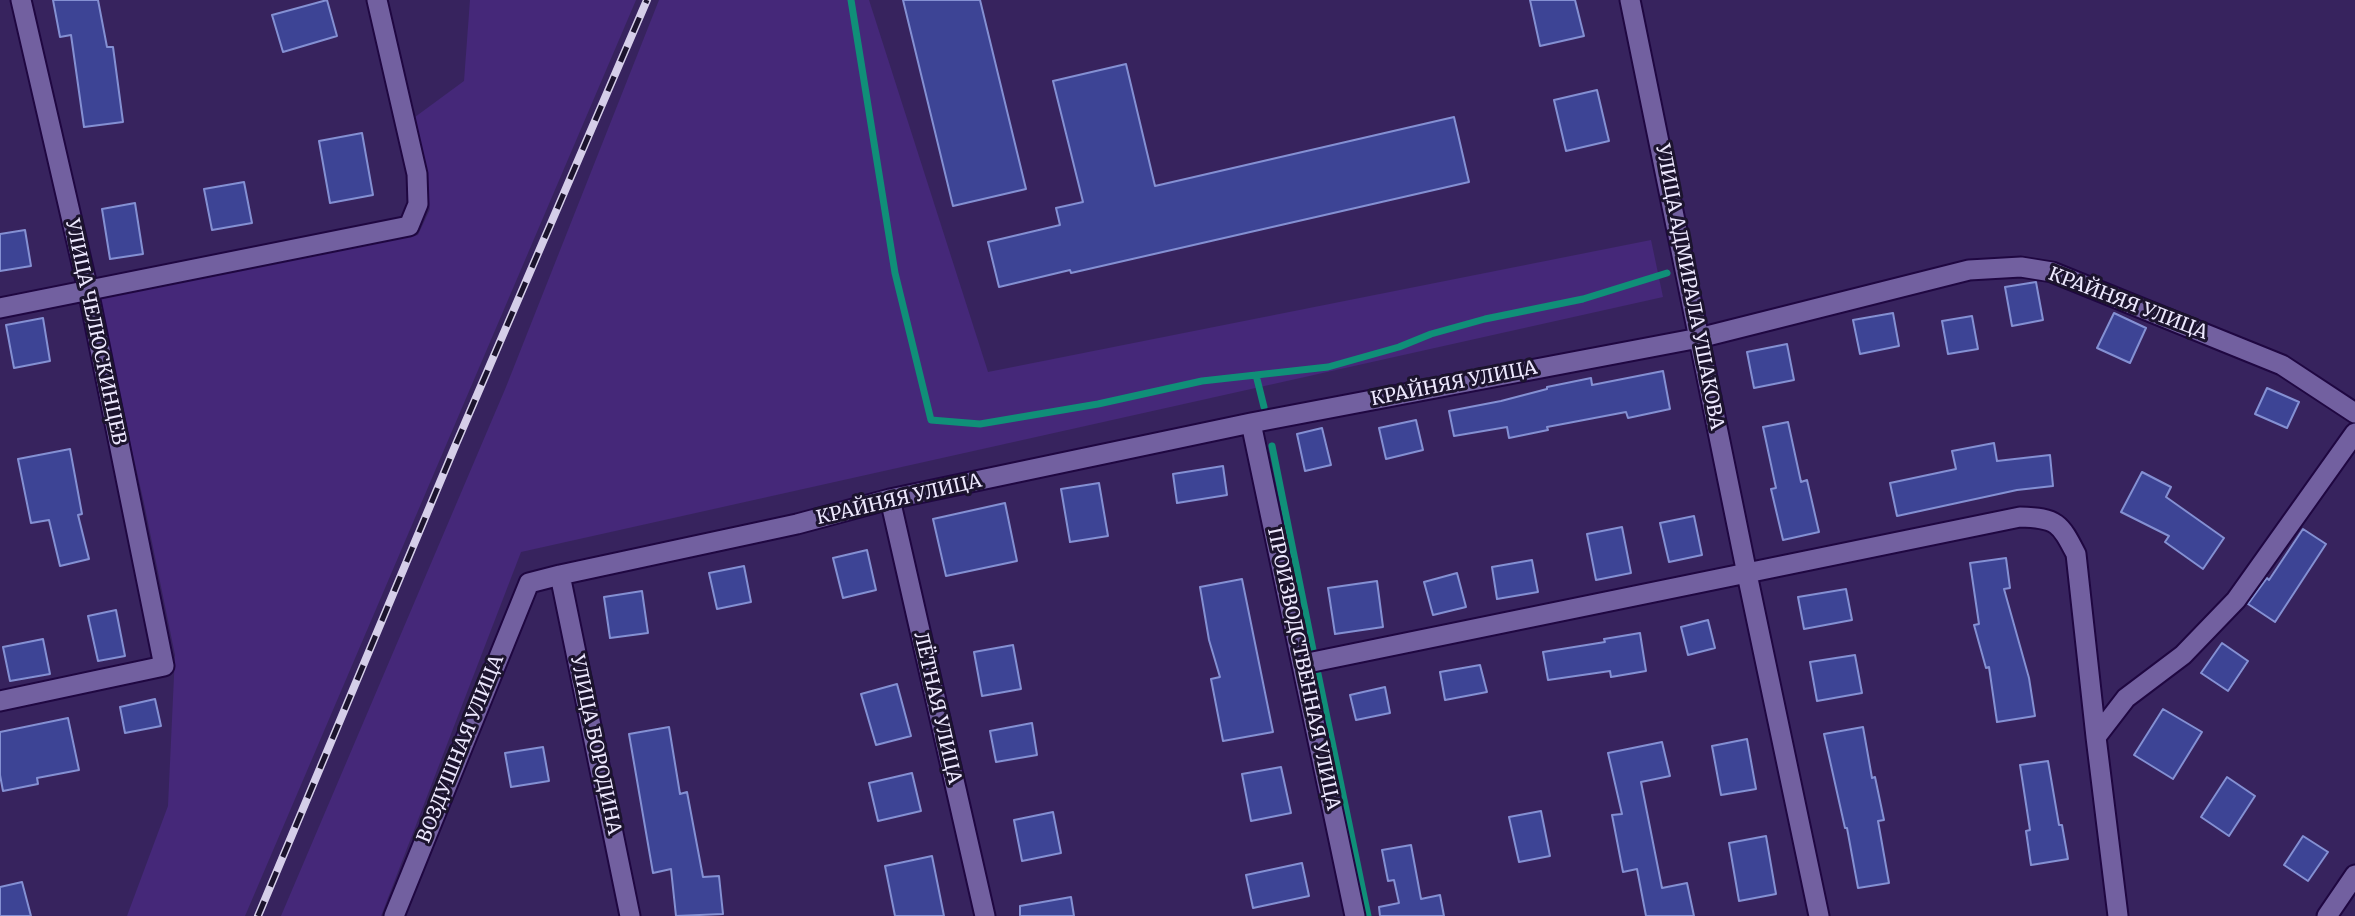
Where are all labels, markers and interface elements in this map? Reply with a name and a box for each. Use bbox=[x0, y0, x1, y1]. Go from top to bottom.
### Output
street label: УЛИЦА АДМИРАЛА УШАКОВА bbox=[1650, 142, 1728, 432]
street label: УЛИЦА ЧЕЛЮСКИНЦЕВ bbox=[60, 217, 130, 447]
street label: КРАЙНЯЯ УЛИЦА bbox=[2045, 263, 2211, 345]
street label: КРАЙНЯЯ УЛИЦА bbox=[1369, 357, 1539, 411]
street label: КРАЙНЯЯ УЛИЦА bbox=[814, 470, 984, 530]
street label: ПРОИЗВОДСТВЕННАЯ УЛИЦА bbox=[1262, 526, 1344, 812]
street label: ЛЁТНАЯ УЛИЦА bbox=[908, 630, 966, 786]
street label: ВОЗДУШНАЯ УЛИЦА bbox=[413, 652, 509, 846]
street label: УЛИЦА БОРОДИНА bbox=[565, 653, 625, 837]

